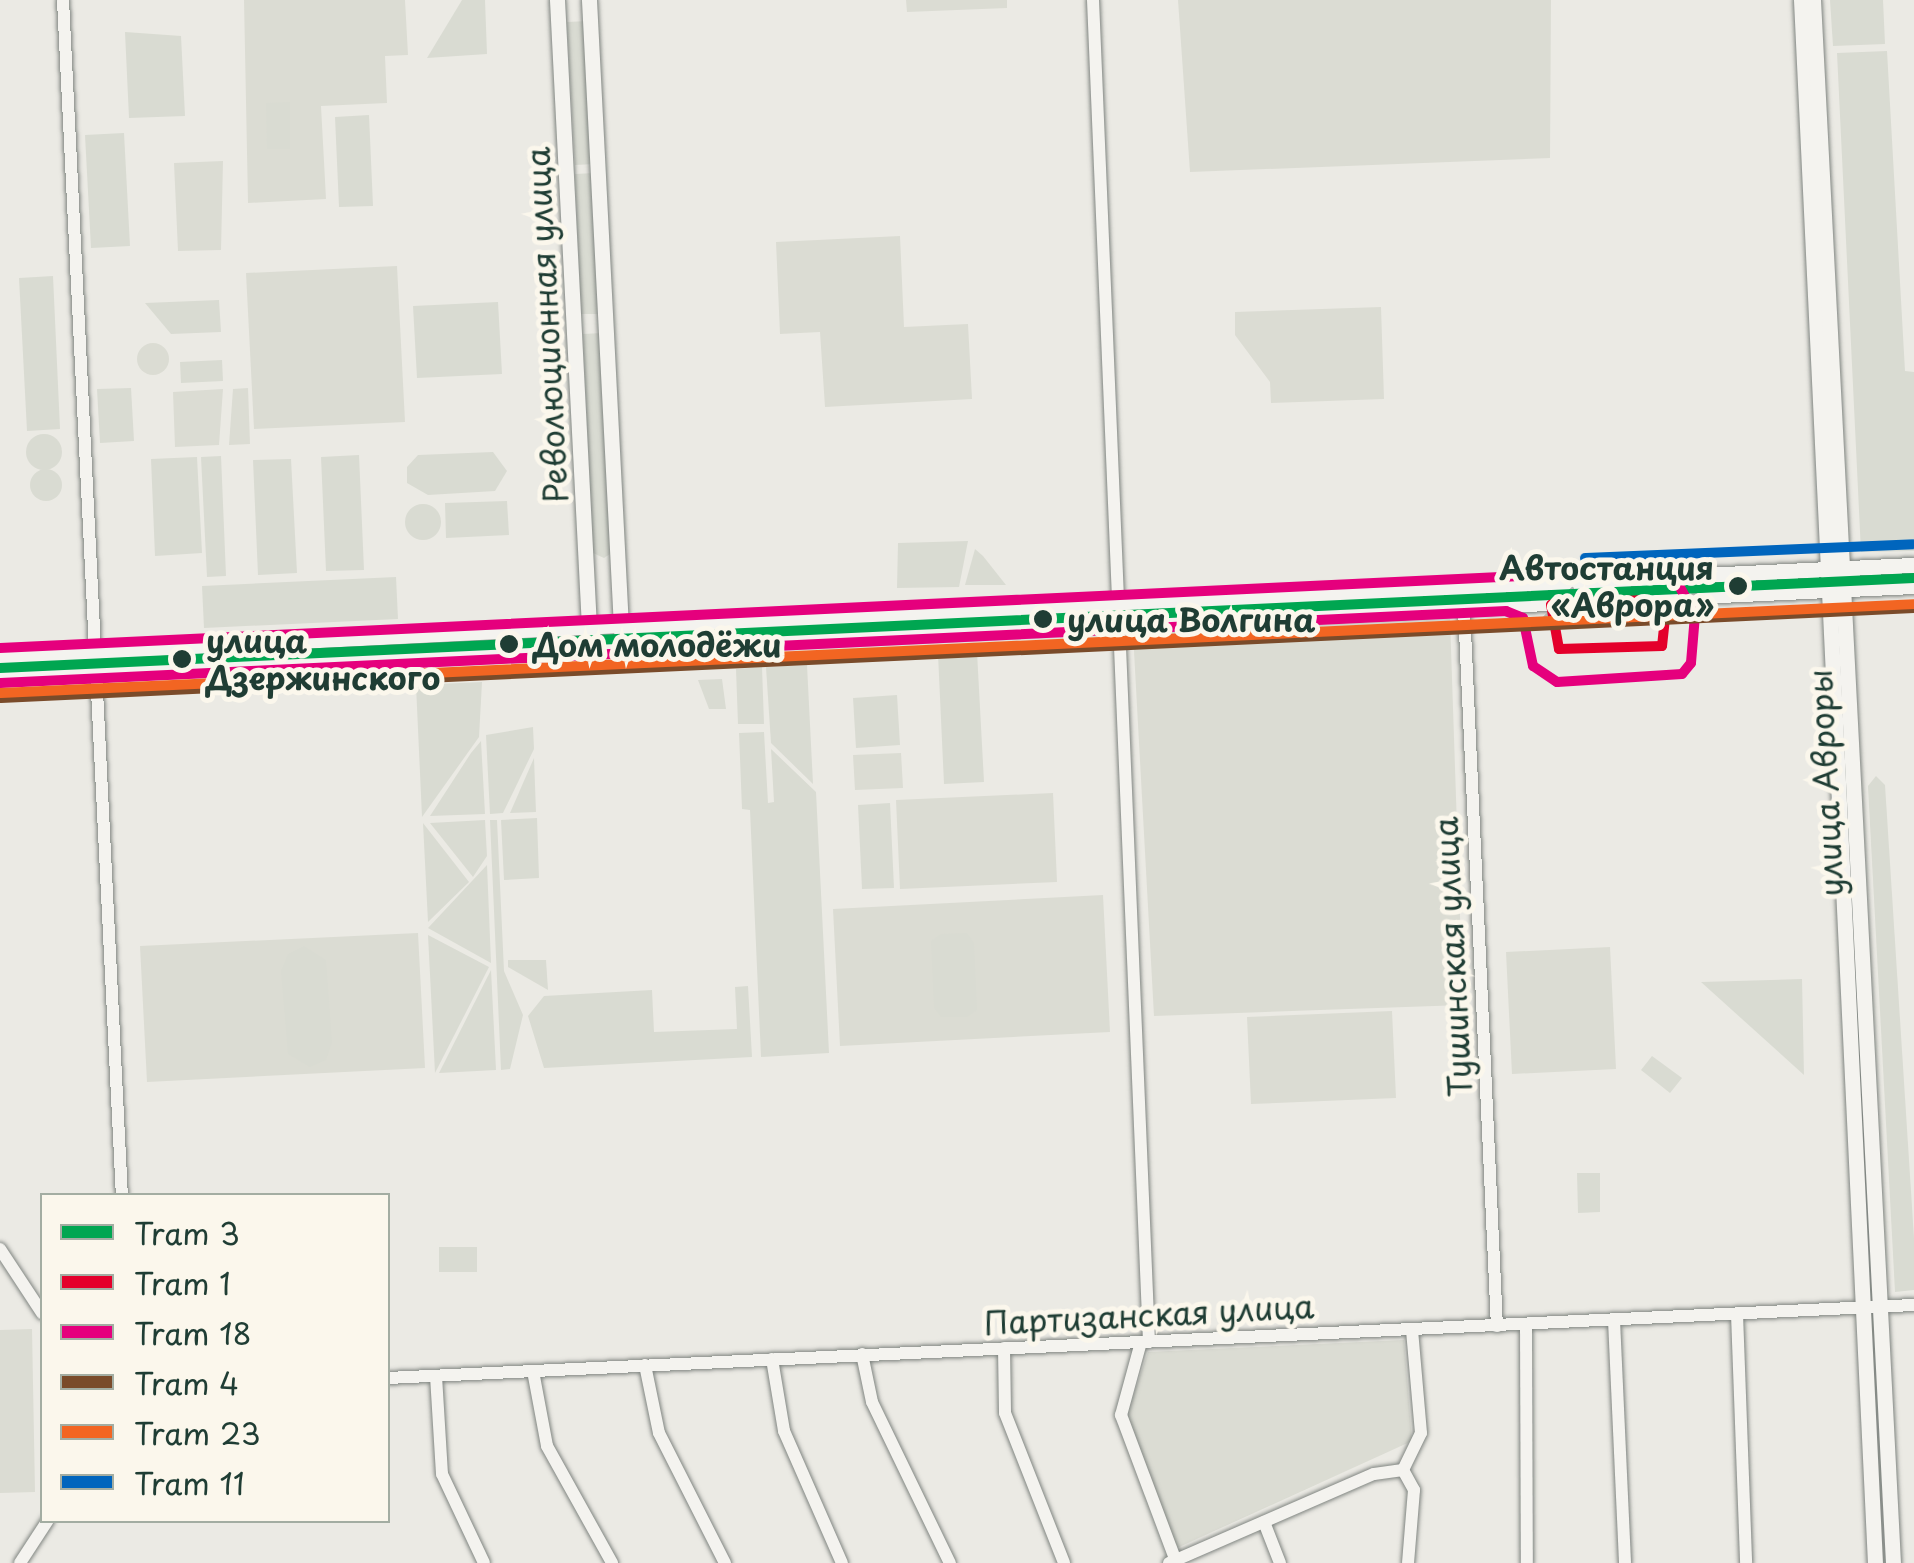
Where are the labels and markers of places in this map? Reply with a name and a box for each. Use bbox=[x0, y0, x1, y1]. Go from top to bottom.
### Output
place label: Автостанция «Аврора» bbox=[1499, 549, 1714, 624]
marker: Автостанция «Аврора» bbox=[1723, 571, 1753, 601]
place label: улица Волгина bbox=[1067, 600, 1317, 638]
marker: улица Волгина bbox=[1028, 604, 1058, 634]
place label: улица Дзержинского bbox=[206, 622, 440, 697]
place label: Дом молодёжи bbox=[533, 625, 783, 663]
marker: Дом молодёжи bbox=[494, 629, 524, 659]
marker: улица Дзержинского bbox=[167, 644, 197, 674]

